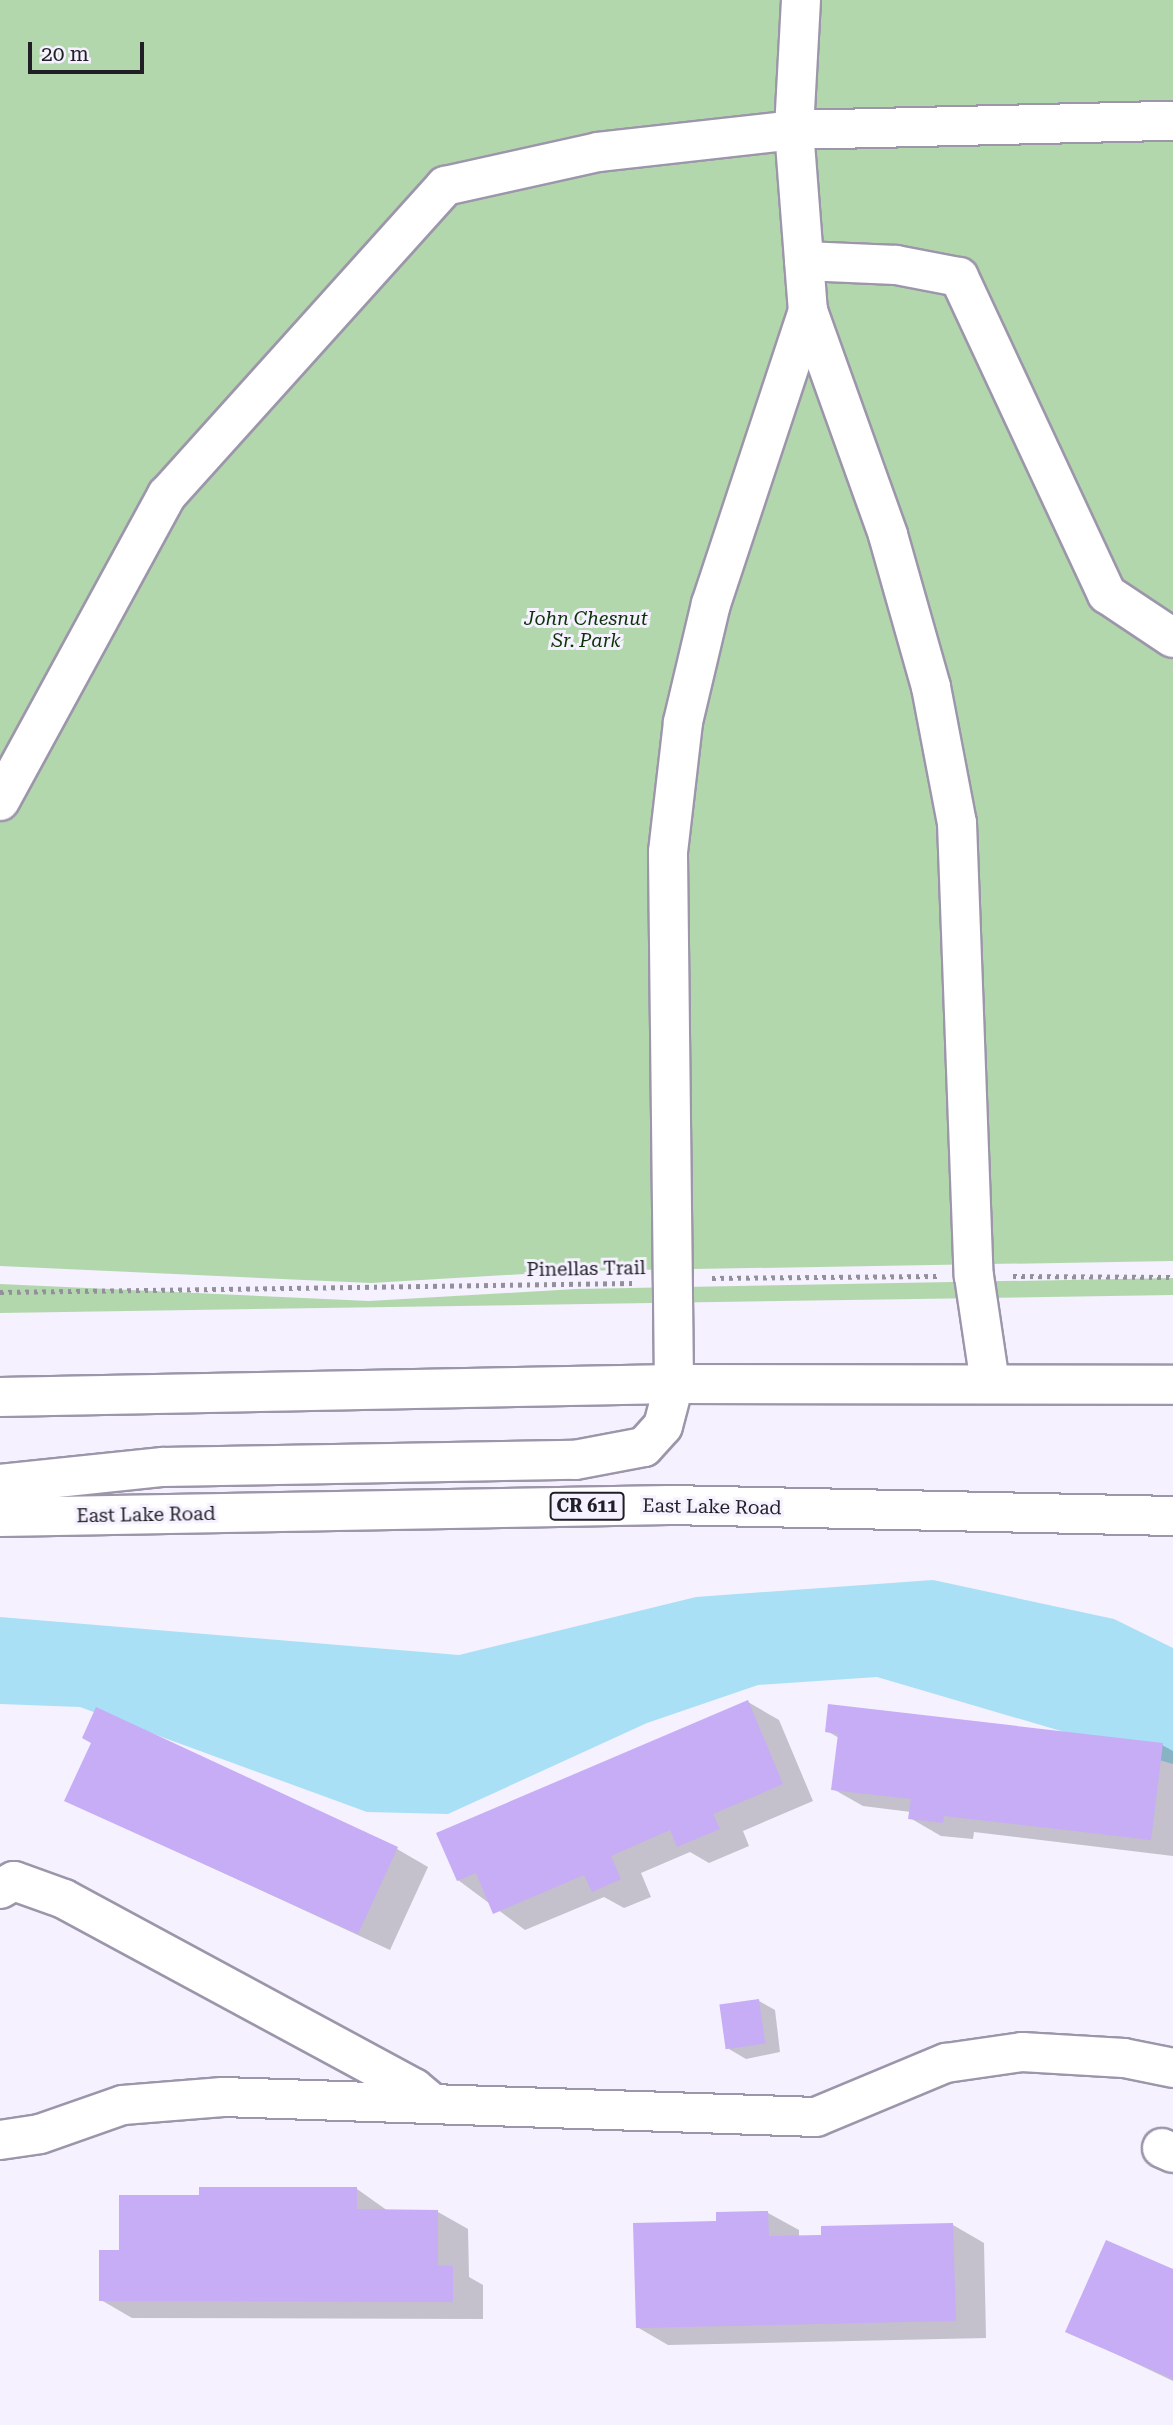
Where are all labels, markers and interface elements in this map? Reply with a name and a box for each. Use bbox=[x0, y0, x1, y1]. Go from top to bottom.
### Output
scale bar bbox=[32, 28, 147, 72]
text: 20 m bbox=[41, 42, 89, 66]
park label: John Chesnut Sr. Park bbox=[524, 608, 648, 652]
street label: Pinellas Trail bbox=[526, 1257, 646, 1281]
road number: CR 611 bbox=[548, 1492, 626, 1520]
street label: East Lake Road bbox=[642, 1494, 782, 1520]
street label: East Lake Road bbox=[76, 1502, 216, 1528]

